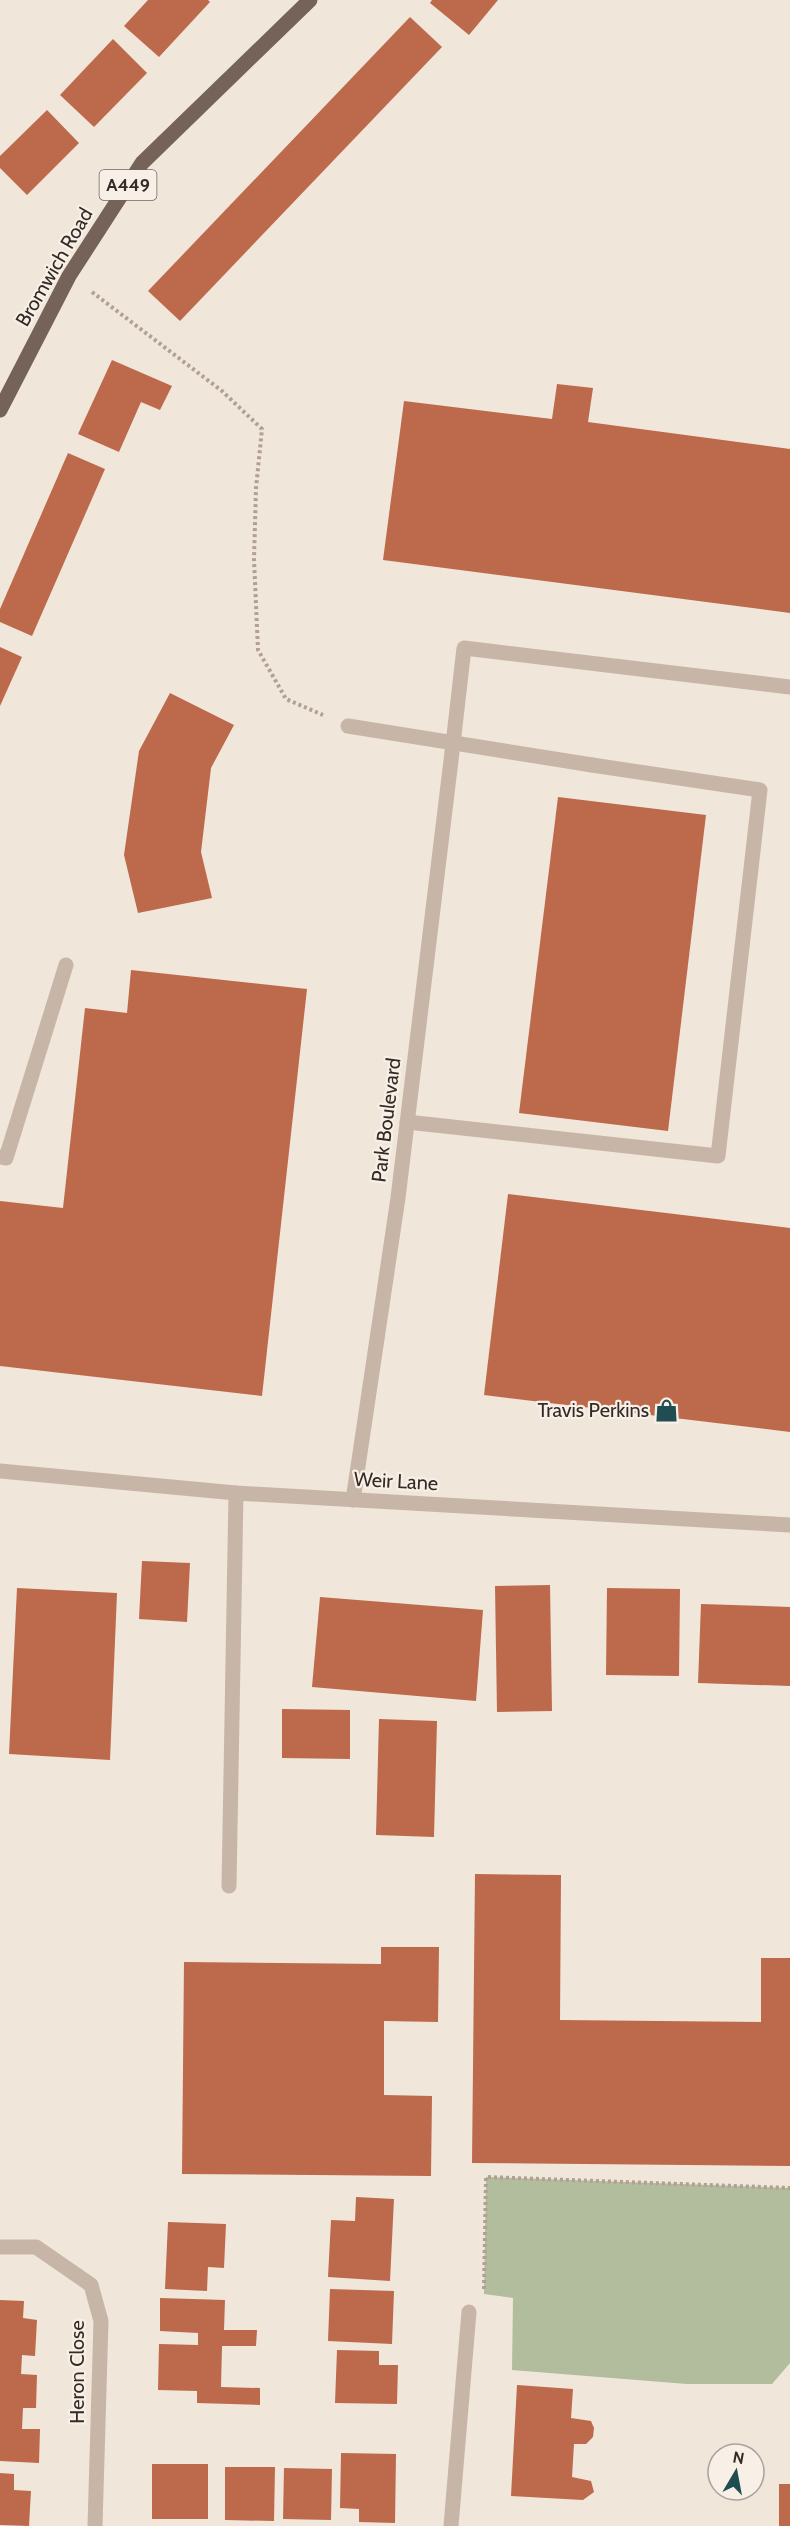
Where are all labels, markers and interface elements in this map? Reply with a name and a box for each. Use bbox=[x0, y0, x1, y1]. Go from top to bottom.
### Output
road number: A449 bbox=[100, 170, 156, 200]
street label: Bromwich Road bbox=[10, 203, 98, 331]
street label: Park Boulevard bbox=[366, 1056, 406, 1184]
shop icon: Travis Perkins bbox=[654, 1397, 680, 1423]
place label: Travis Perkins bbox=[537, 1398, 649, 1422]
street label: Weir Lane bbox=[353, 1467, 439, 1495]
street label: Heron Close bbox=[65, 2320, 89, 2424]
north arrow bbox=[706, 2442, 766, 2502]
text: N bbox=[731, 2447, 746, 2468]

